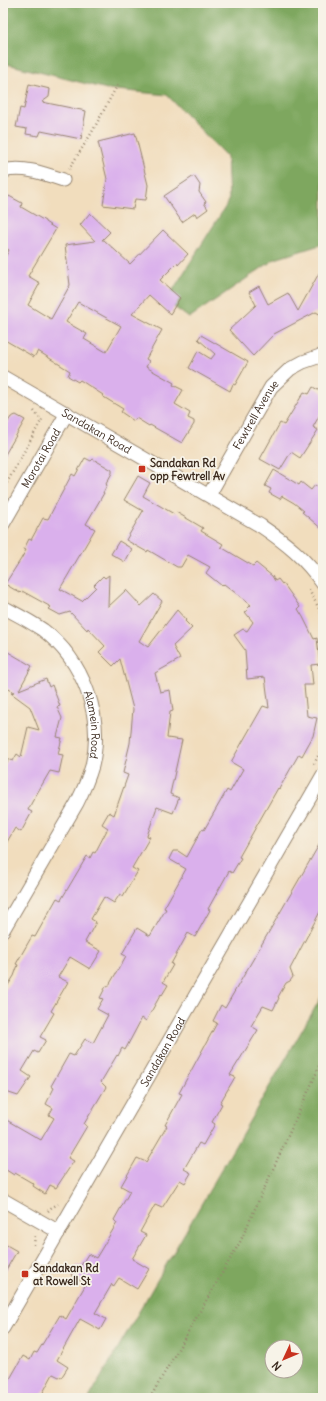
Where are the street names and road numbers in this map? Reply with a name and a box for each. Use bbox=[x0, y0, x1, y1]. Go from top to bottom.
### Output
street label: Fewtrell Avenue bbox=[230, 377, 281, 452]
street label: Sandakan Road bbox=[59, 405, 134, 457]
street label: Morotai Road bbox=[18, 425, 64, 490]
street label: Alamein Road bbox=[81, 689, 102, 760]
street label: Sandakan Road bbox=[137, 1014, 189, 1089]

